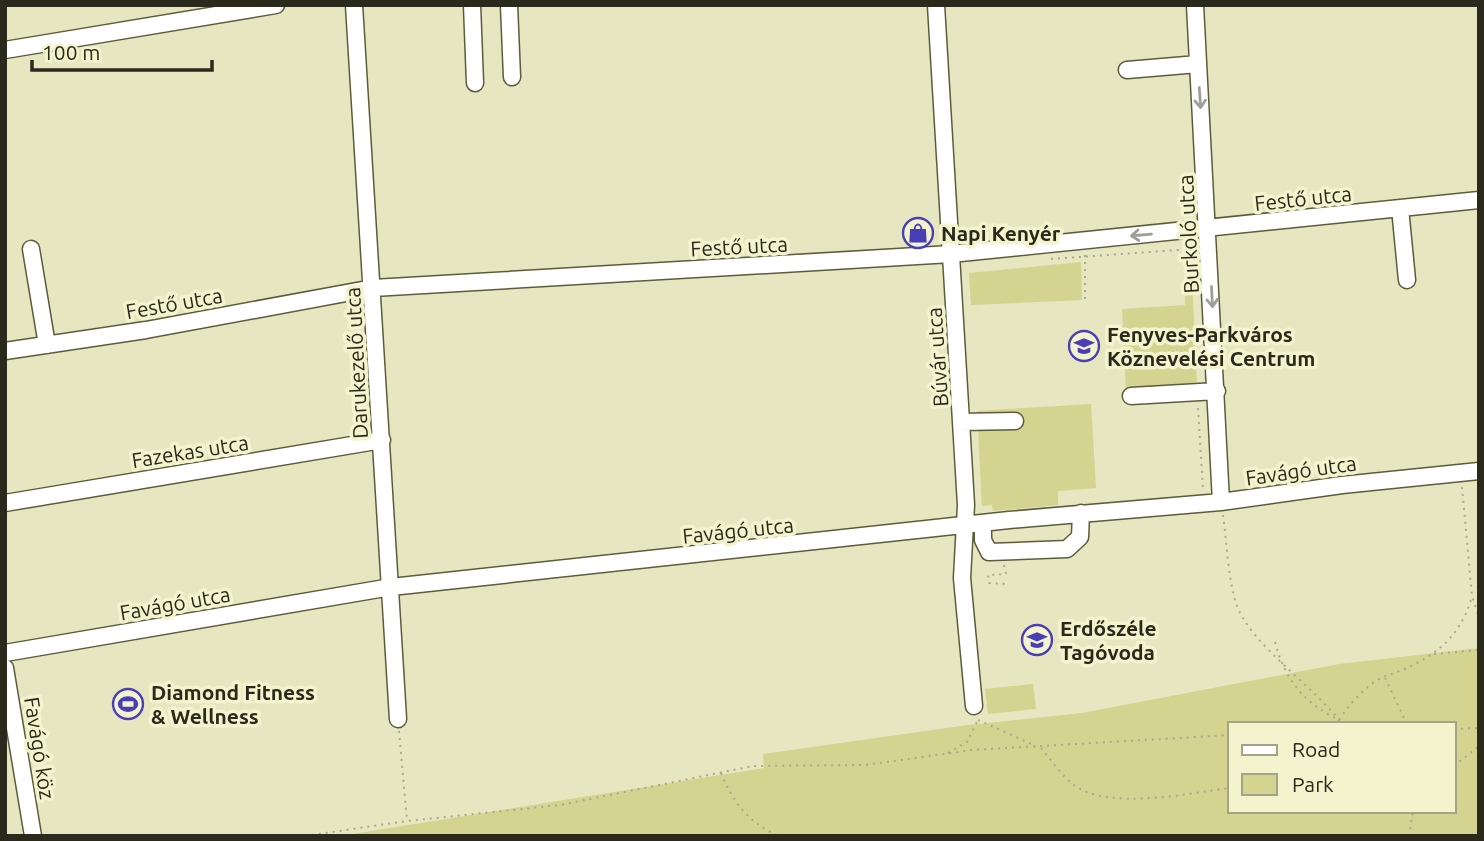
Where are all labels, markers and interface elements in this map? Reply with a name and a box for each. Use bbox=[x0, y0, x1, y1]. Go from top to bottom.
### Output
scale bar bbox=[32, 28, 212, 72]
text: 100 m bbox=[42, 40, 100, 64]
one-way arrow bbox=[1194, 86, 1207, 109]
street label: Burkoló utca bbox=[1173, 174, 1203, 294]
street label: Festő utca bbox=[1253, 181, 1353, 215]
shop icon: Napi Kenyér bbox=[901, 216, 935, 250]
place label: Napi Kenyér bbox=[941, 221, 1061, 245]
one-way arrow bbox=[1130, 229, 1153, 242]
street label: Festő utca bbox=[690, 231, 788, 261]
street label: Festő utca bbox=[124, 283, 224, 323]
one-way arrow bbox=[1206, 285, 1219, 308]
street label: Darukezelő utca bbox=[340, 287, 372, 439]
street label: Búvár utca bbox=[922, 306, 952, 408]
place label: Fenyves-Parkváros Köznevelési Centrum bbox=[1107, 322, 1315, 370]
school or university icon: Fenyves-Parkváros Köznevelési Centrum bbox=[1067, 329, 1101, 363]
street label: Fazekas utca bbox=[130, 430, 250, 472]
street label: Favágó utca bbox=[1244, 450, 1358, 490]
street label: Favágó utca bbox=[681, 512, 795, 548]
street label: Favágó utca bbox=[118, 581, 232, 625]
place label: Erdőszéle Tagóvoda bbox=[1060, 616, 1157, 664]
school or university icon: Erdőszéle Tagóvoda bbox=[1020, 623, 1054, 657]
place label: Diamond Fitness & Wellness bbox=[151, 680, 315, 728]
sports icon: Diamond Fitness & Wellness bbox=[111, 687, 145, 721]
street label: Favágó köz bbox=[20, 695, 60, 801]
legend bbox=[1228, 722, 1456, 813]
text: Road bbox=[1292, 737, 1340, 761]
text: Park bbox=[1292, 772, 1334, 796]

